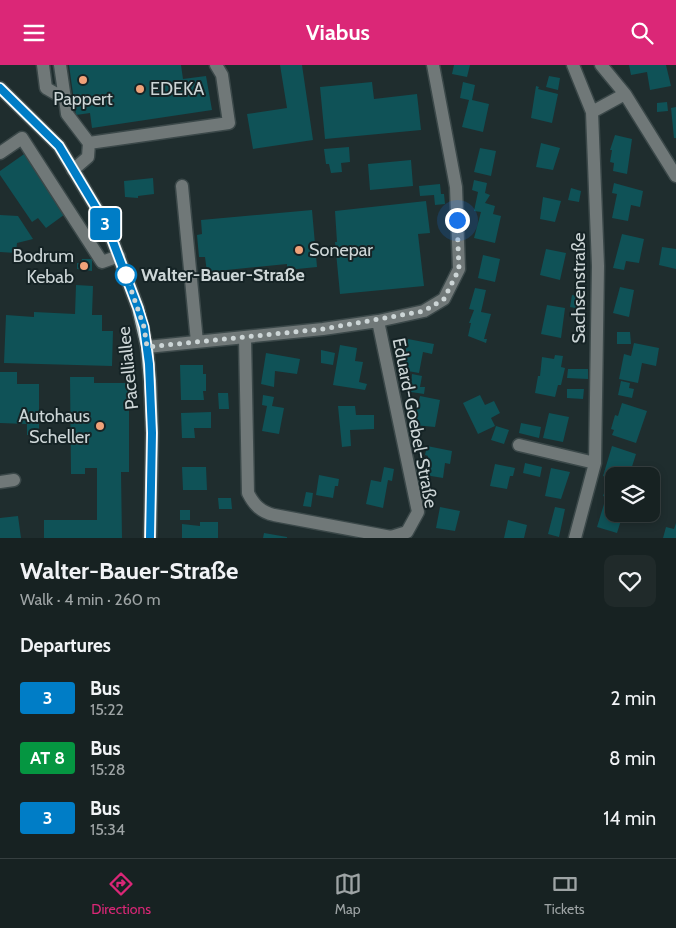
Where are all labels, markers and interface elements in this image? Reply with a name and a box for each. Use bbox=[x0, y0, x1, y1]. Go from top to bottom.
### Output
icon: menu bbox=[20, 19, 48, 47]
text: Viabus bbox=[306, 19, 370, 46]
icon: search bbox=[628, 19, 656, 47]
marker: Pappert bbox=[77, 74, 89, 86]
place label: EDEKA bbox=[150, 78, 204, 100]
marker: EDEKA bbox=[134, 83, 146, 95]
place label: Pappert bbox=[53, 88, 113, 110]
line badge: 3 bbox=[89, 208, 121, 240]
your location bbox=[445, 208, 470, 233]
text: 3 bbox=[100, 213, 110, 235]
street label: Sachsenstraße bbox=[568, 232, 590, 344]
place label: Sonepar bbox=[309, 239, 373, 261]
marker: Sonepar bbox=[293, 244, 305, 256]
place label: Bodrum Kebab bbox=[12, 245, 74, 288]
marker: Bodrum Kebab bbox=[78, 260, 90, 272]
marker: Walter-Bauer-Straße bbox=[115, 264, 137, 286]
place label: Walter-Bauer-Straße bbox=[141, 264, 305, 286]
street label: Pacelliallee bbox=[113, 325, 143, 411]
street label: Eduard-Goebel-Straße bbox=[388, 336, 442, 510]
place label: Autohaus Scheller bbox=[19, 405, 90, 448]
marker: Autohaus Scheller bbox=[94, 420, 106, 432]
map controls bbox=[605, 467, 660, 522]
button: layers bbox=[605, 467, 660, 522]
button: heart bbox=[604, 555, 656, 607]
text: Walter-Bauer-Straße bbox=[20, 556, 238, 585]
text: Walk · 4 min · 260 m bbox=[20, 590, 161, 609]
text: Departures bbox=[20, 634, 111, 657]
text: Bus bbox=[90, 677, 120, 700]
text: 3 bbox=[43, 687, 52, 709]
text: 2 min bbox=[610, 687, 656, 710]
text: 15:22 bbox=[90, 700, 124, 719]
text: Bus bbox=[90, 737, 121, 760]
text: AT 8 bbox=[30, 747, 65, 769]
text: 8 min bbox=[609, 747, 656, 770]
text: 15:28 bbox=[90, 760, 125, 779]
text: Bus bbox=[90, 797, 120, 820]
text: 3 bbox=[43, 807, 52, 829]
text: 14 min bbox=[603, 807, 656, 830]
text: 15:34 bbox=[90, 820, 125, 839]
tab: Directions bbox=[91, 870, 151, 918]
tab: Map bbox=[334, 870, 362, 918]
tab: Tickets bbox=[544, 870, 585, 918]

